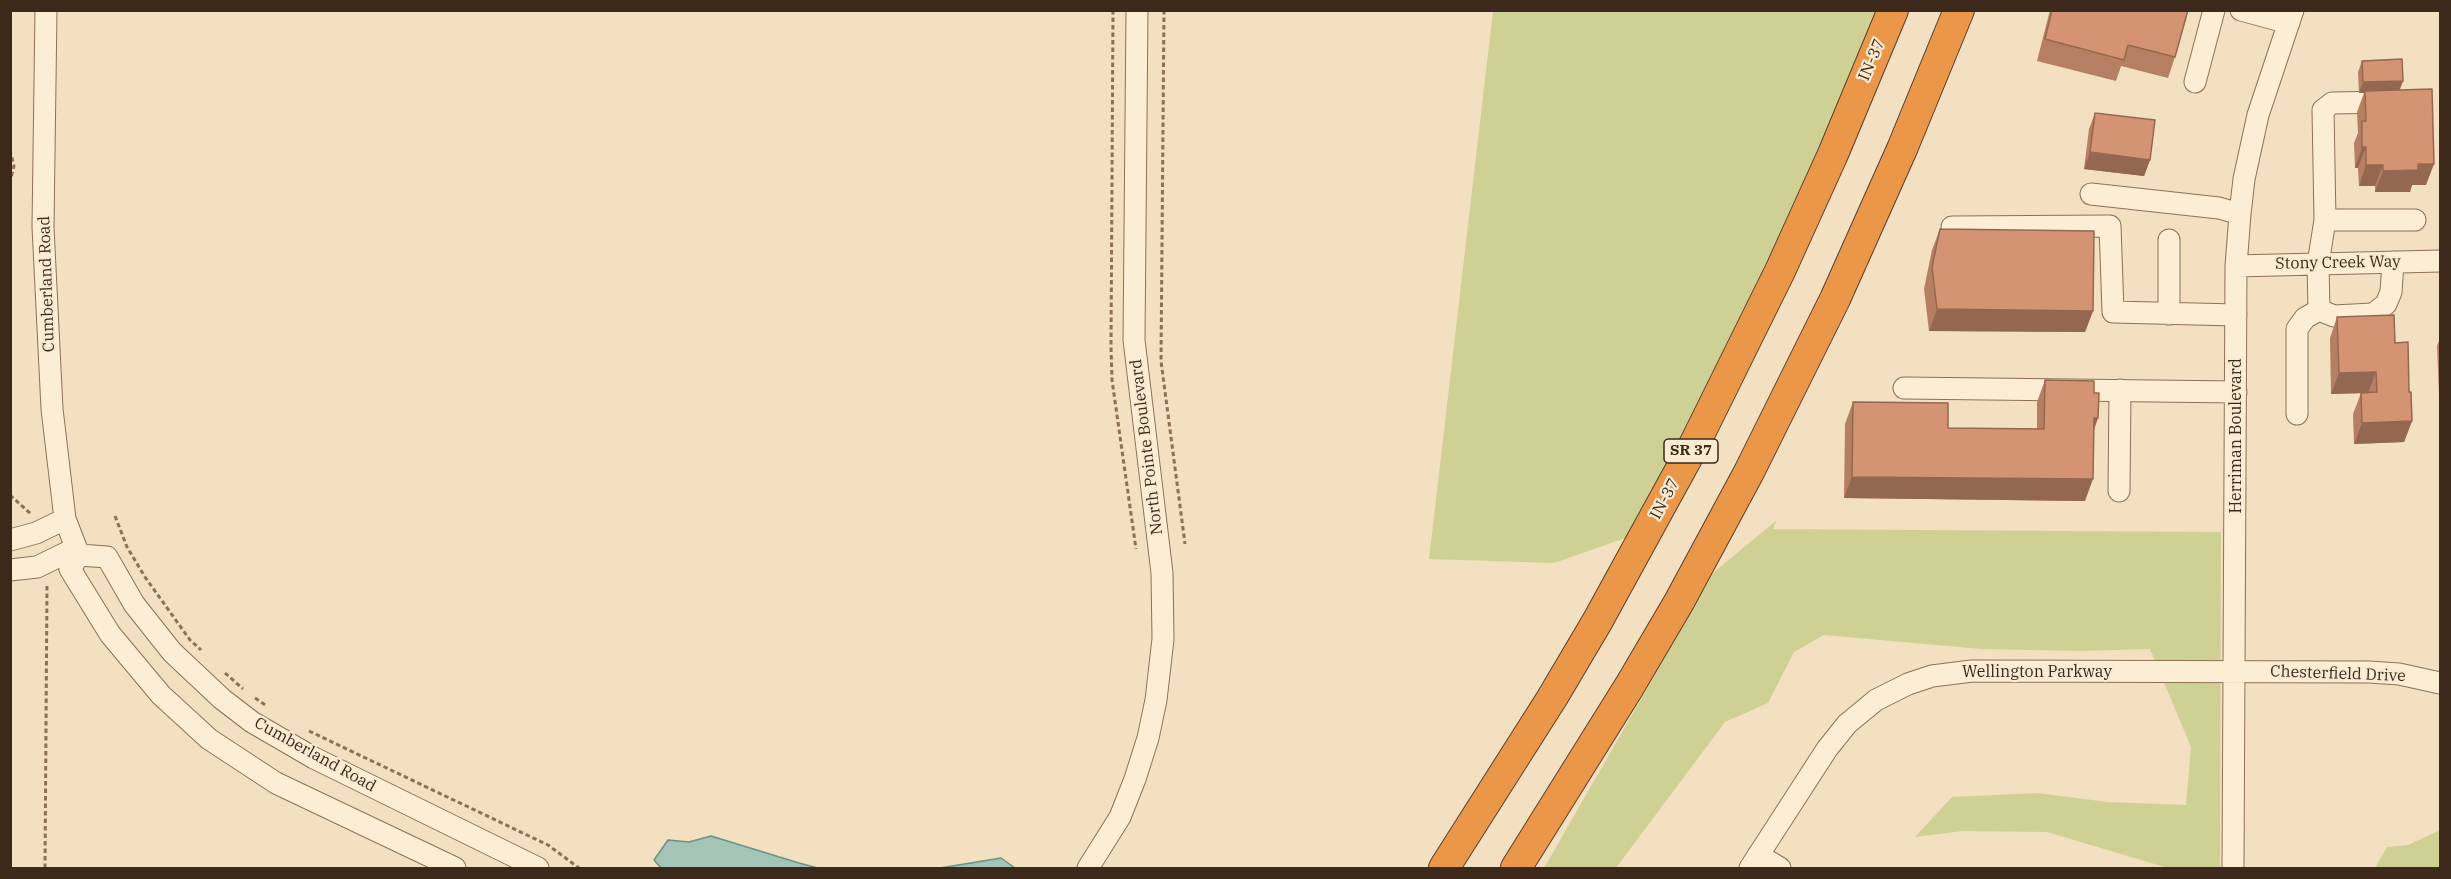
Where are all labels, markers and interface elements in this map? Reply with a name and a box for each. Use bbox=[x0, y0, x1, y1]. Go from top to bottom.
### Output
street label: IN-37 bbox=[1855, 36, 1889, 84]
street label: Cumberland Road bbox=[35, 216, 59, 352]
street label: Stony Creek Way bbox=[2275, 252, 2401, 274]
street label: North Pointe Boulevard bbox=[1127, 358, 1167, 536]
street label: Herriman Boulevard bbox=[2226, 358, 2246, 514]
road number: SR 37 bbox=[1664, 439, 1718, 463]
street label: IN-37 bbox=[1646, 475, 1684, 523]
street label: Wellington Parkway bbox=[1962, 662, 2112, 682]
street label: Chesterfield Drive bbox=[2270, 662, 2406, 686]
street label: Cumberland Road bbox=[251, 714, 379, 796]

